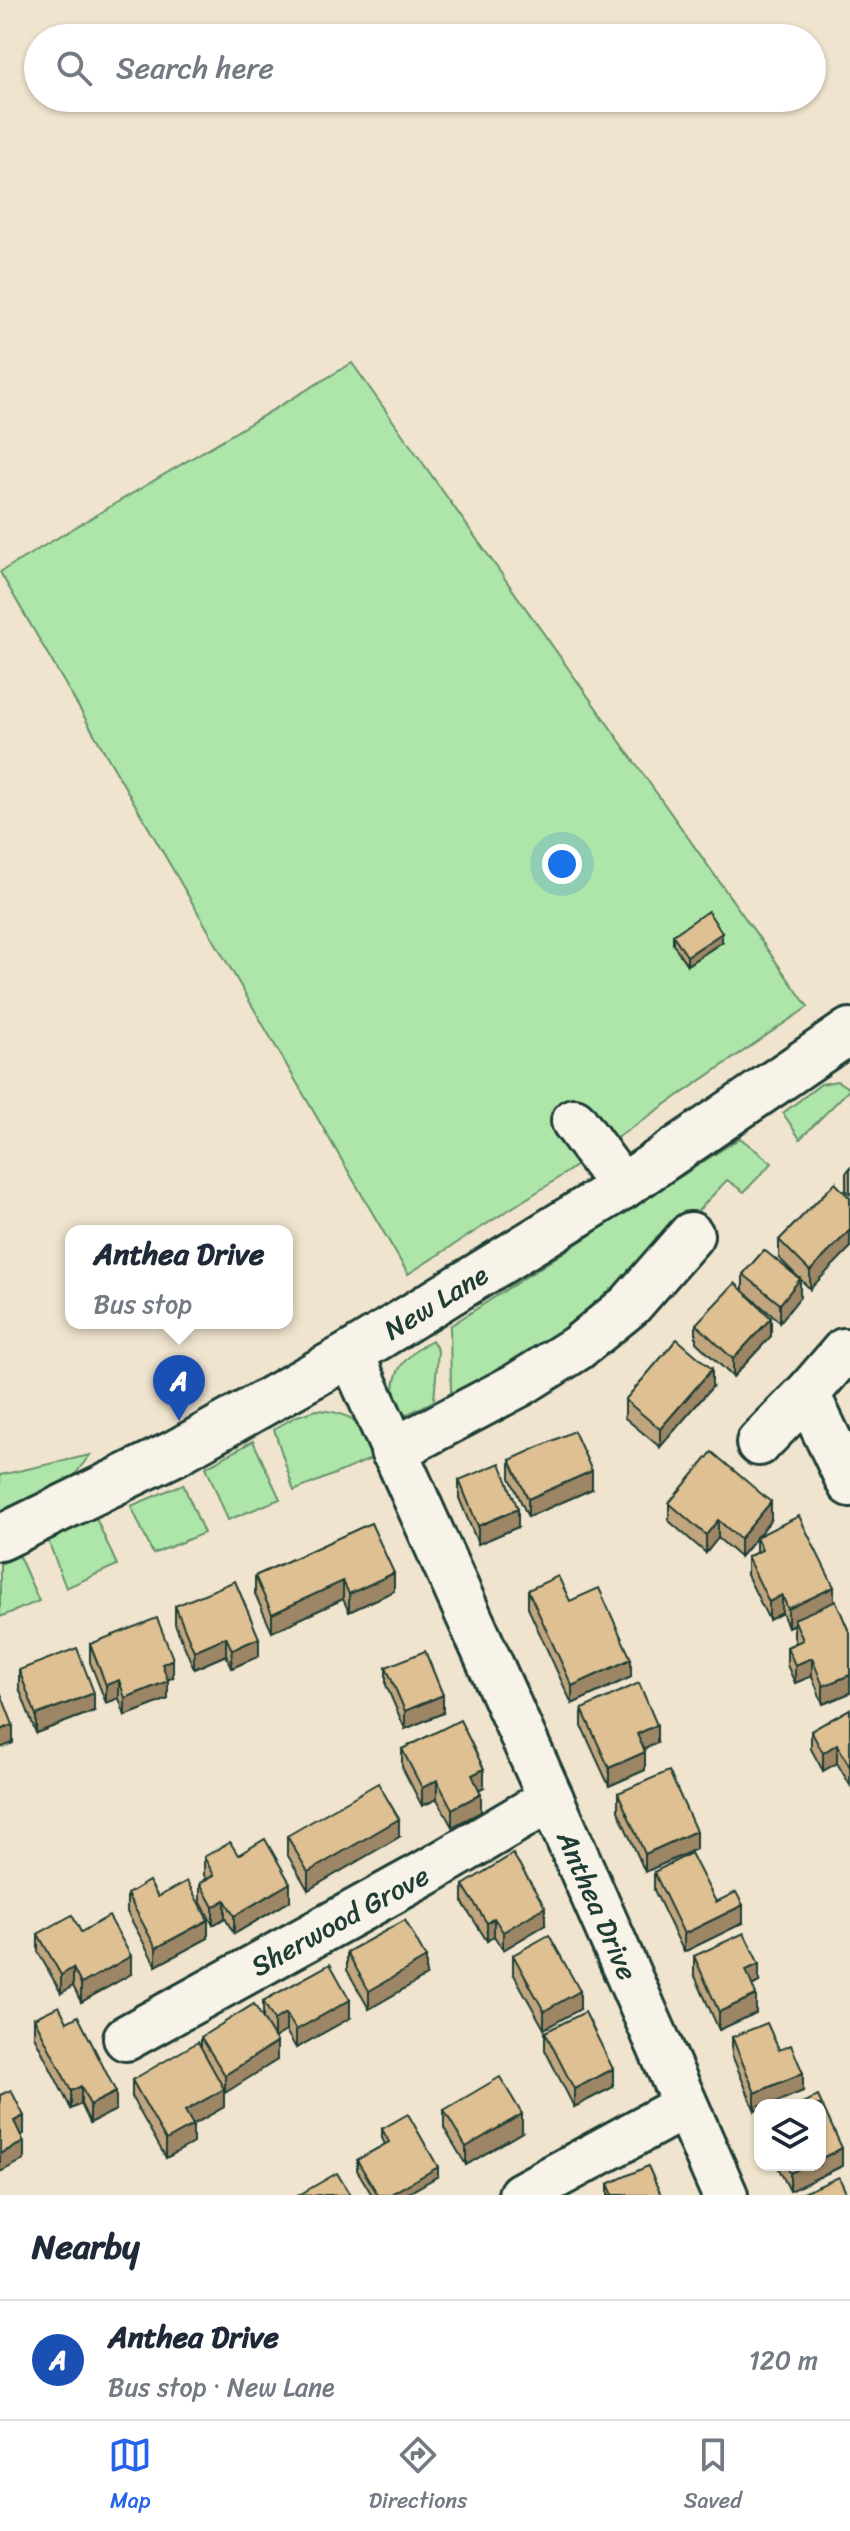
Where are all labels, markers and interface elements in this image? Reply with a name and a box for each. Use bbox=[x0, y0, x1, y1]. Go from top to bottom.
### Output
search box bbox=[24, 24, 826, 112]
text: Search here bbox=[116, 41, 274, 95]
icon: search bbox=[52, 46, 96, 90]
your location bbox=[542, 844, 582, 884]
popup bbox=[65, 1225, 293, 1329]
text: Anthea Drive bbox=[94, 1227, 264, 1281]
street label: New Lane bbox=[374, 1251, 498, 1354]
text: Bus stop bbox=[94, 1281, 192, 1327]
pin: A bbox=[153, 1355, 205, 1421]
street label: Anthea Drive bbox=[542, 1822, 652, 1988]
street label: Sherwood Grove bbox=[241, 1852, 439, 1990]
map controls bbox=[754, 2099, 826, 2171]
button: layers bbox=[754, 2099, 826, 2171]
text: Nearby bbox=[32, 2217, 140, 2277]
text: Anthea Drive bbox=[108, 2310, 279, 2364]
text: A bbox=[49, 2337, 67, 2383]
text: 120 m bbox=[749, 2337, 818, 2383]
text: Bus stop · New Lane bbox=[108, 2364, 335, 2410]
tab: Map bbox=[108, 2433, 152, 2520]
tab: Directions bbox=[369, 2433, 467, 2520]
tab: Saved bbox=[684, 2433, 742, 2520]

